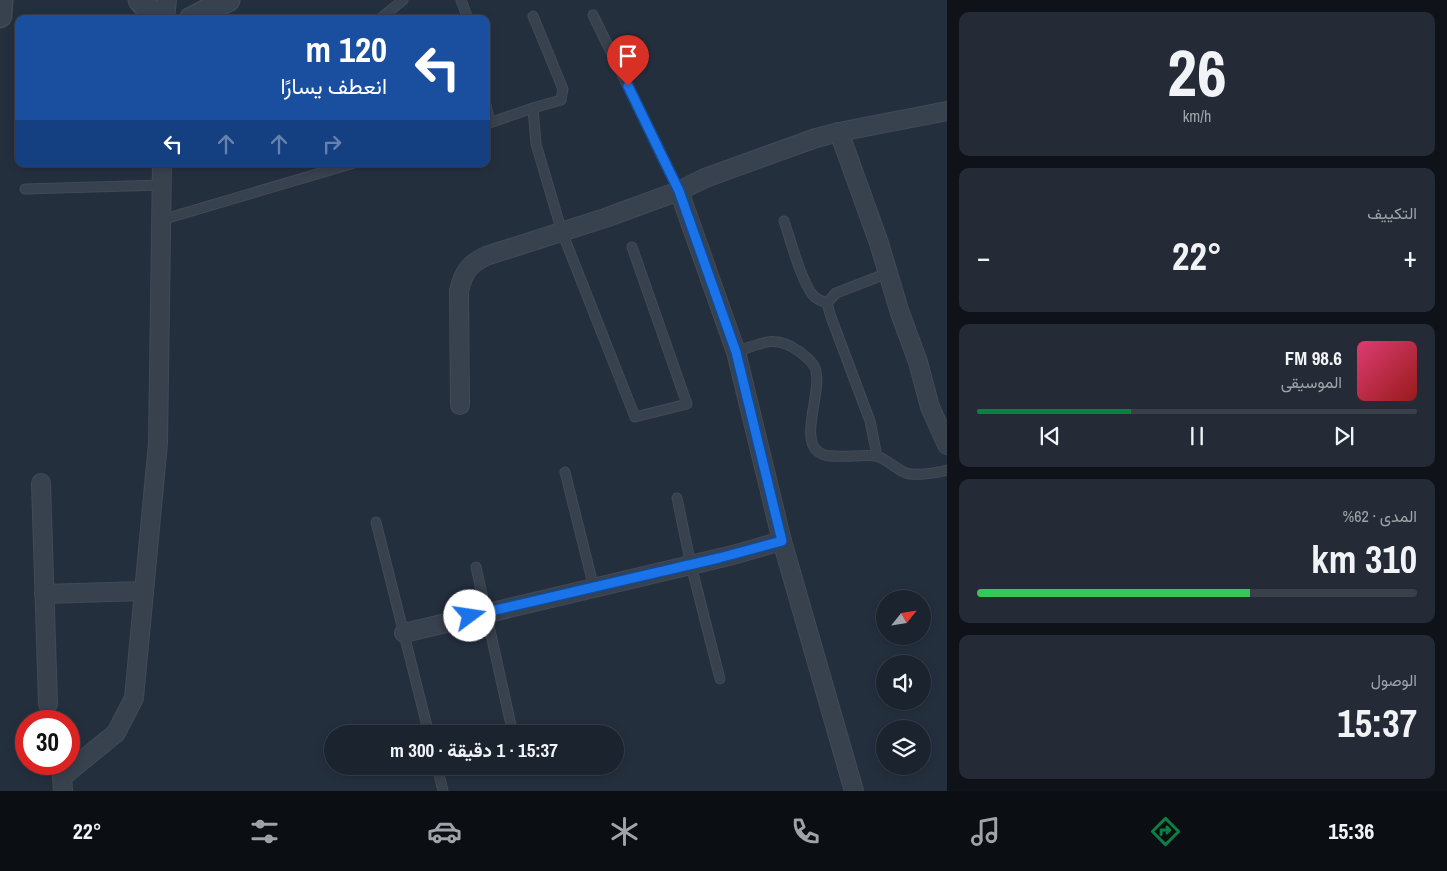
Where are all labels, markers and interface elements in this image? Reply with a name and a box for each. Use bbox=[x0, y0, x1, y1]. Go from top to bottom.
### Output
text: 120 m bbox=[306, 26, 387, 73]
text: 26 bbox=[1167, 29, 1227, 116]
icon: left bbox=[405, 35, 470, 100]
pin bbox=[607, 35, 649, 86]
icon: arrive bbox=[614, 42, 642, 70]
text: انعطف يسارًا bbox=[280, 71, 387, 101]
text: km/h bbox=[1183, 105, 1211, 127]
icon: left bbox=[159, 130, 187, 158]
icon: ahead bbox=[212, 130, 240, 158]
icon: ahead bbox=[265, 130, 293, 158]
icon: right bbox=[318, 130, 346, 158]
text: التكييف bbox=[1367, 202, 1417, 224]
text: 22° bbox=[1172, 231, 1222, 282]
text: − bbox=[977, 238, 990, 276]
text: + bbox=[1404, 238, 1417, 276]
text: 98.6 FM bbox=[1285, 345, 1342, 371]
text: الموسيقى bbox=[1281, 371, 1342, 393]
icon: previous bbox=[1036, 422, 1064, 450]
icon: pause bbox=[1183, 422, 1211, 450]
icon: next bbox=[1330, 422, 1358, 450]
text: المدى · 62% bbox=[1343, 505, 1417, 527]
text: 310 km bbox=[1311, 534, 1417, 585]
position arrow bbox=[443, 589, 495, 641]
north arrow bbox=[876, 590, 931, 645]
map controls bbox=[876, 590, 931, 775]
button: sound bbox=[876, 655, 931, 710]
text: الوصول bbox=[1371, 669, 1417, 691]
text: 15:37 bbox=[1337, 698, 1417, 749]
speed limit sign: 30 bbox=[15, 710, 80, 775]
button: layers bbox=[876, 720, 931, 775]
text: 15:37 · 1 دقيقة · 300 m bbox=[390, 737, 558, 763]
icon: filters bbox=[247, 814, 282, 849]
icon: car bbox=[427, 814, 462, 849]
icon: climate bbox=[607, 814, 642, 849]
icon: phone bbox=[788, 814, 823, 849]
icon: music bbox=[968, 814, 1003, 849]
icon: directions bbox=[1148, 814, 1183, 849]
text: 22° bbox=[73, 816, 102, 846]
text: 15:36 bbox=[1328, 816, 1374, 846]

